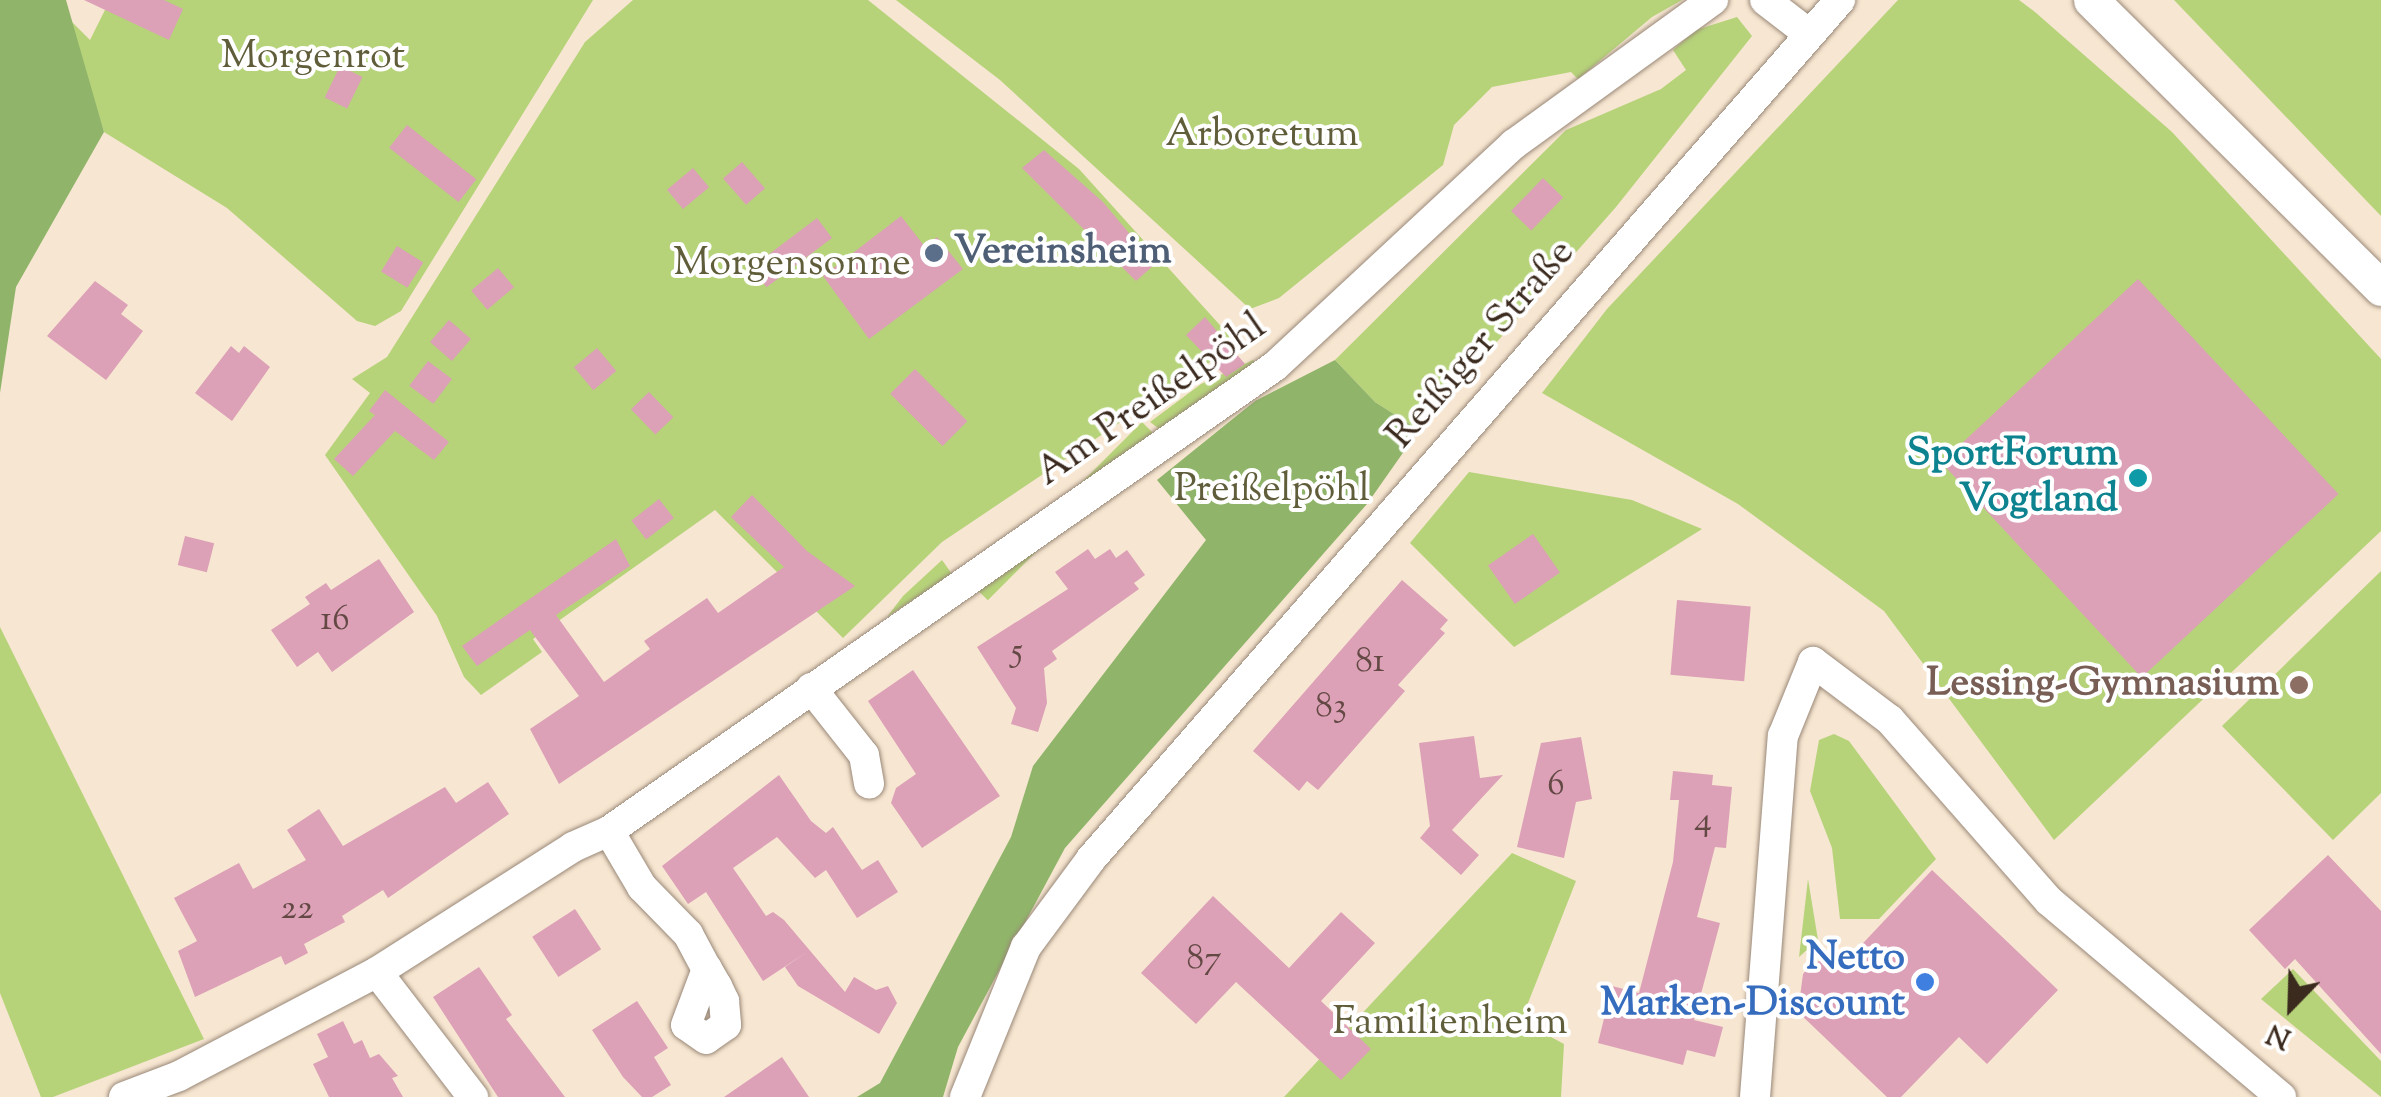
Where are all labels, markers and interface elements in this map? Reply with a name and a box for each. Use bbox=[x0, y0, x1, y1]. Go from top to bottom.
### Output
park label: Morgenrot bbox=[221, 34, 405, 82]
park label: Arboretum bbox=[1165, 112, 1359, 160]
place label: Vereinsheim bbox=[954, 229, 1172, 277]
street label: Reißiger Straße bbox=[1378, 230, 1586, 460]
park label: Morgensonne bbox=[673, 241, 911, 289]
marker: Vereinsheim bbox=[923, 242, 945, 264]
street label: Am Preißelpöhl bbox=[1028, 304, 1276, 498]
place label: SportForum Vogtland bbox=[1907, 431, 2118, 525]
park label: Preißelpöhl bbox=[1174, 467, 1370, 515]
marker: SportForum Vogtland bbox=[2127, 467, 2149, 489]
house number: 16 bbox=[320, 600, 350, 642]
house number: 5 bbox=[1011, 632, 1023, 674]
house number: 81 bbox=[1355, 642, 1385, 684]
place label: Lessing-Gymnasium bbox=[1926, 661, 2279, 709]
marker: Lessing-Gymnasium bbox=[2288, 674, 2310, 696]
house number: 83 bbox=[1315, 687, 1347, 729]
house number: 6 bbox=[1547, 765, 1565, 807]
house number: 4 bbox=[1694, 801, 1712, 843]
house number: 22 bbox=[281, 889, 313, 931]
place label: Netto Marken-Discount bbox=[1600, 935, 1905, 1029]
house number: 87 bbox=[1186, 939, 1222, 981]
north arrow bbox=[2241, 957, 2341, 1057]
marker: Netto Marken-Discount bbox=[1914, 971, 1936, 993]
park label: Familienheim bbox=[1332, 1000, 1568, 1048]
text: N bbox=[2261, 1012, 2297, 1057]

